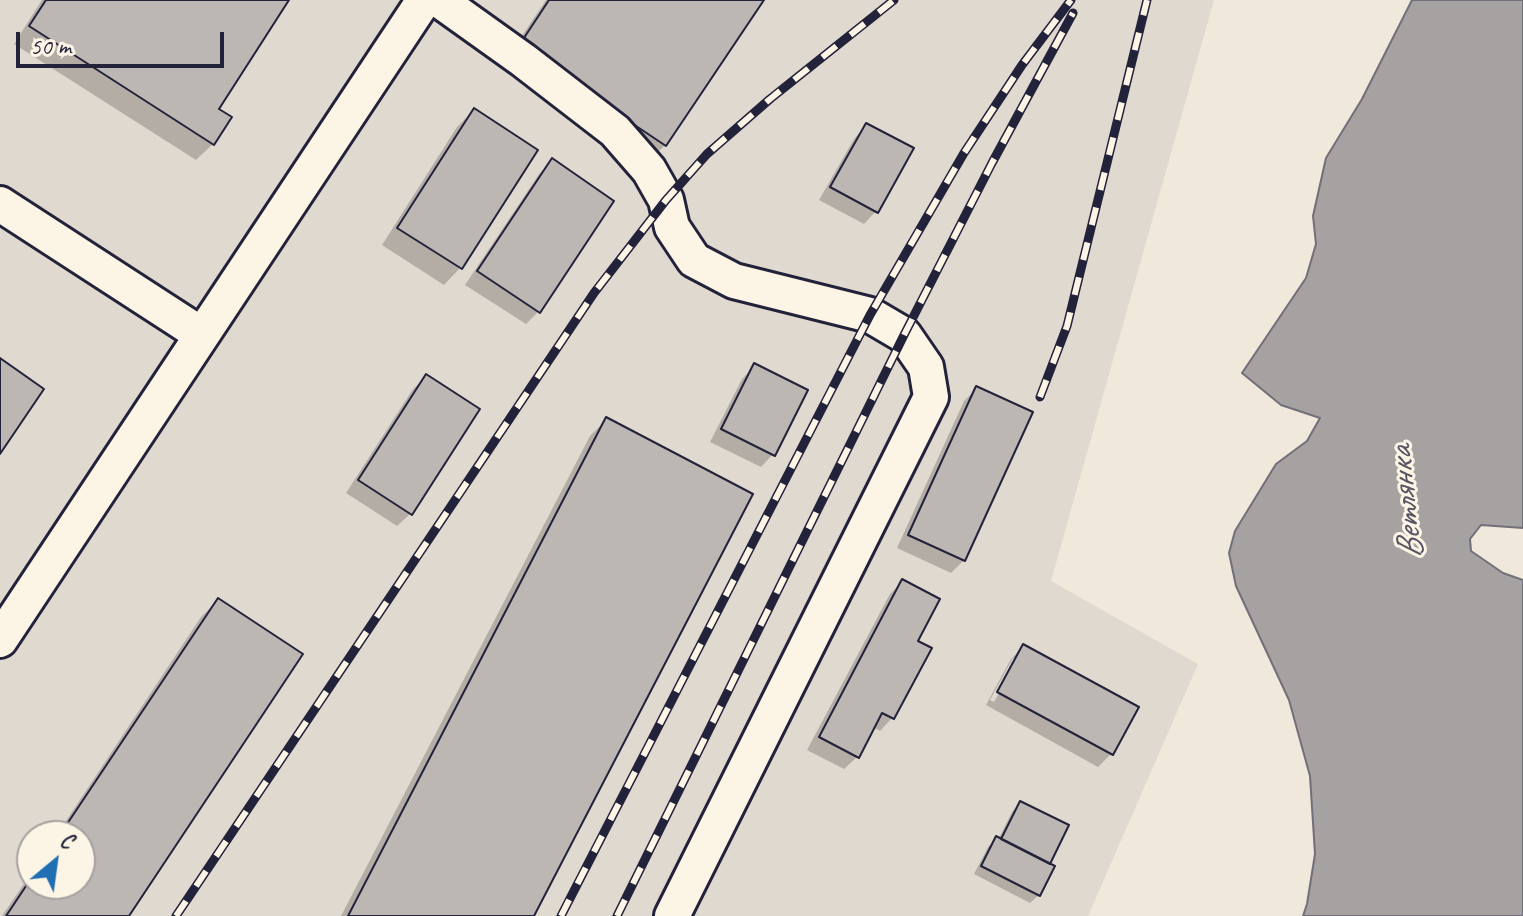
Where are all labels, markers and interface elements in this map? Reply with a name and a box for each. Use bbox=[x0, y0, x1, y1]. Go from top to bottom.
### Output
scale bar bbox=[20, 16, 228, 66]
text: 50 m bbox=[30, 31, 71, 61]
water label: Ветлянка bbox=[1380, 444, 1434, 562]
north arrow bbox=[16, 820, 96, 900]
text: С bbox=[55, 826, 78, 856]

